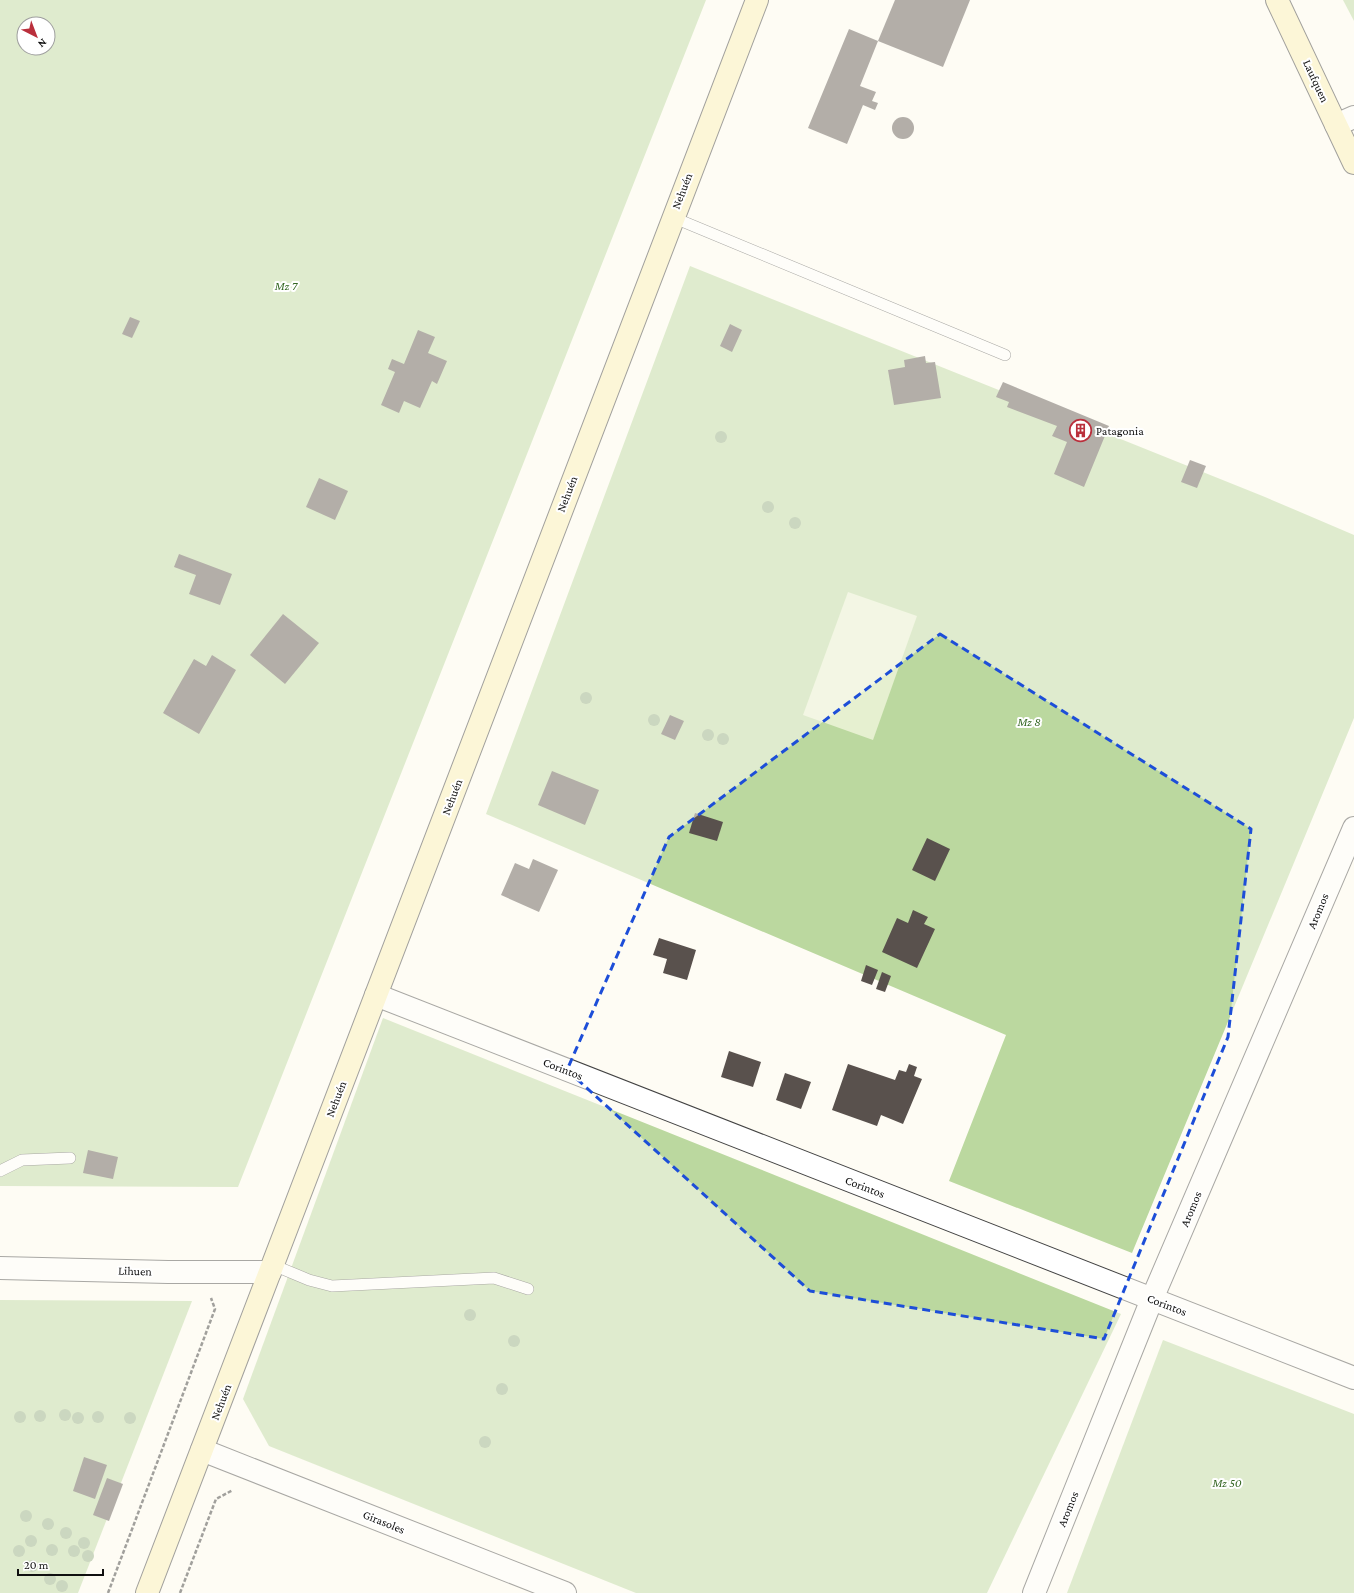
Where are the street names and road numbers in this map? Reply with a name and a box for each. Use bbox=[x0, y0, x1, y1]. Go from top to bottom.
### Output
street label: Laufquen bbox=[1300, 57, 1332, 105]
street label: Nehuén bbox=[669, 170, 695, 211]
street label: Nehuén bbox=[554, 473, 580, 514]
street label: Nehuén bbox=[439, 776, 465, 817]
street label: Aromos bbox=[1304, 891, 1332, 931]
street label: Corintos bbox=[541, 1055, 585, 1083]
street label: Nehuén bbox=[323, 1078, 349, 1119]
street label: Corintos bbox=[843, 1173, 887, 1201]
street label: Aromos bbox=[1177, 1189, 1205, 1229]
street label: Lihuen bbox=[118, 1263, 153, 1279]
street label: Corintos bbox=[1145, 1291, 1189, 1319]
street label: Nehuén bbox=[208, 1381, 234, 1422]
street label: Aromos bbox=[1055, 1489, 1082, 1529]
street label: Girasoles bbox=[361, 1507, 407, 1537]

